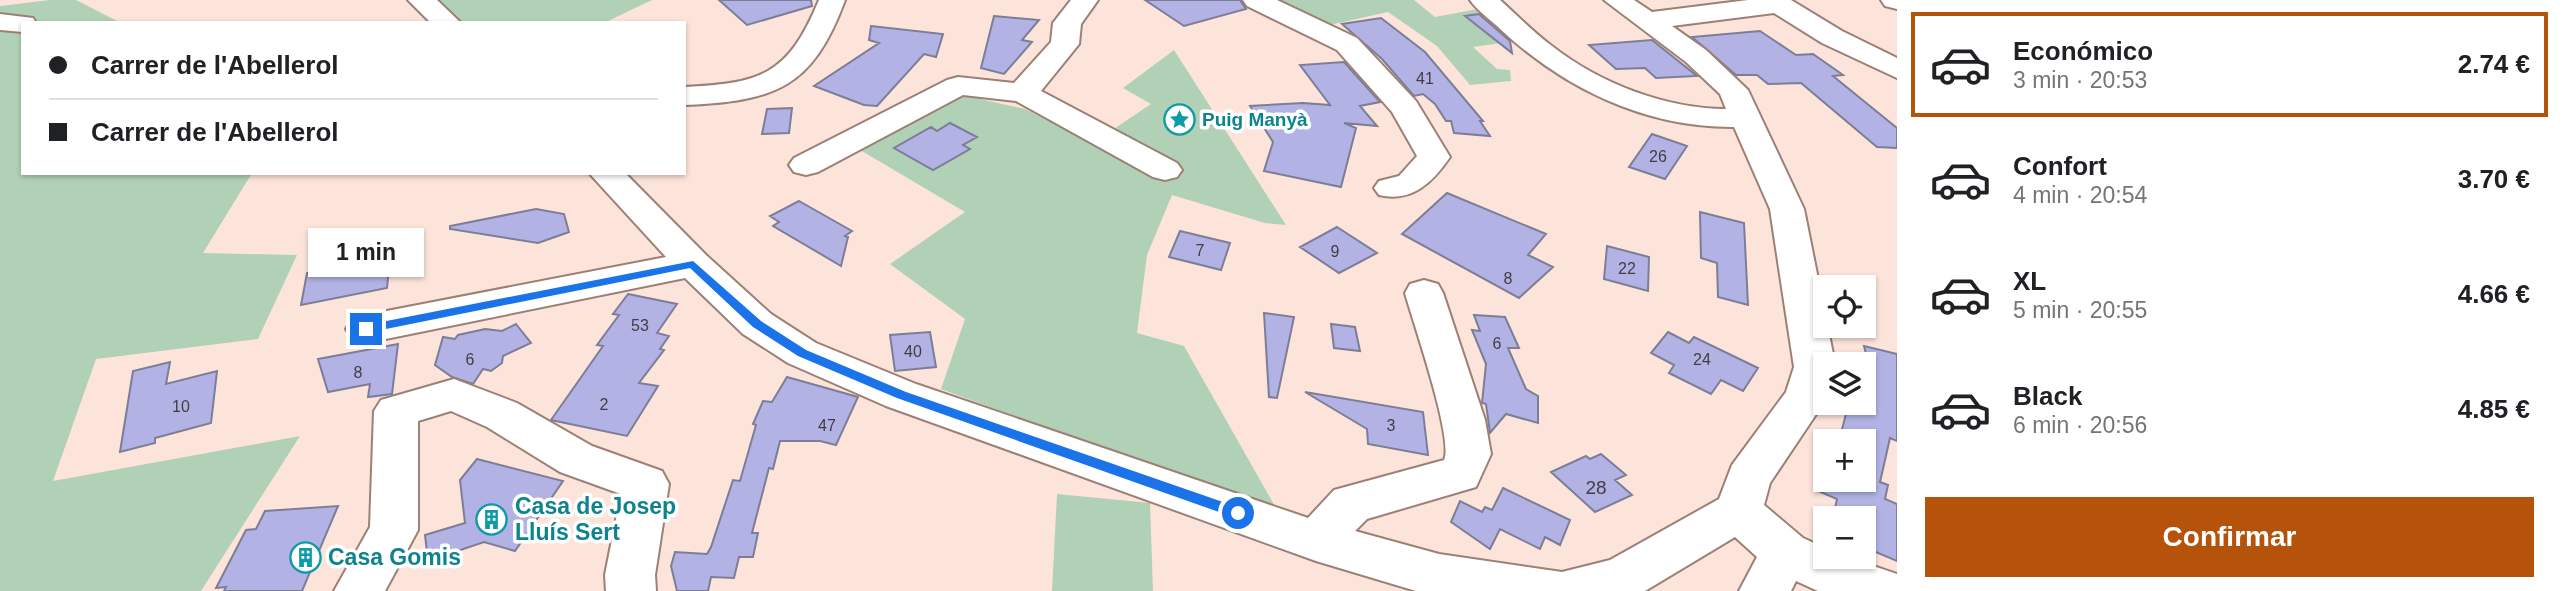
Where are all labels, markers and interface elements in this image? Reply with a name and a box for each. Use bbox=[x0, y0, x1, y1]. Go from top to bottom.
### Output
icon: car bbox=[1929, 33, 1992, 96]
text: Económico bbox=[2013, 36, 2153, 66]
text: 2.74 € bbox=[2458, 49, 2530, 79]
text: Carrer de l'Abellerol bbox=[91, 50, 339, 80]
text: 3 min · 20:53 bbox=[2013, 67, 2147, 93]
house number: 41 bbox=[1416, 70, 1434, 87]
place icon: Puig Manyà bbox=[1162, 102, 1196, 136]
place label: Puig Manyà bbox=[1202, 109, 1308, 130]
text: Carrer de l'Abellerol bbox=[91, 117, 339, 147]
house number: 26 bbox=[1649, 148, 1667, 165]
icon: car bbox=[1929, 148, 1992, 211]
text: Confort bbox=[2013, 151, 2107, 181]
text: 3.70 € bbox=[2458, 164, 2530, 194]
text: 4 min · 20:54 bbox=[2013, 182, 2147, 208]
callout: 1 min bbox=[308, 228, 424, 276]
text: 1 min bbox=[336, 239, 396, 265]
house number: 7 bbox=[1196, 242, 1205, 259]
house number: 9 bbox=[1331, 243, 1340, 260]
house number: 22 bbox=[1618, 260, 1636, 277]
icon: car bbox=[1929, 263, 1992, 326]
text: XL bbox=[2013, 266, 2046, 296]
house number: 8 bbox=[1504, 270, 1513, 287]
map controls bbox=[1813, 275, 1876, 569]
button: locate bbox=[1813, 275, 1876, 338]
text: 4.66 € bbox=[2458, 279, 2530, 309]
text: 5 min · 20:55 bbox=[2013, 297, 2147, 323]
route end bbox=[350, 313, 382, 345]
house number: 53 bbox=[631, 317, 649, 334]
house number: 6 bbox=[1493, 335, 1502, 352]
house number: 40 bbox=[904, 343, 922, 360]
house number: 6 bbox=[466, 351, 475, 368]
house number: 24 bbox=[1693, 351, 1711, 368]
button: layers bbox=[1813, 352, 1876, 415]
house number: 8 bbox=[354, 364, 363, 381]
icon: car bbox=[1929, 378, 1992, 441]
text: Black bbox=[2013, 381, 2082, 411]
text: 4.85 € bbox=[2458, 394, 2530, 424]
house number: 2 bbox=[600, 396, 609, 413]
house number: 10 bbox=[172, 398, 190, 415]
text: 6 min · 20:56 bbox=[2013, 412, 2147, 438]
house number: 47 bbox=[818, 417, 836, 434]
house number: 3 bbox=[1387, 417, 1396, 434]
button: + bbox=[1813, 429, 1876, 492]
house number: 28 bbox=[1585, 477, 1607, 498]
place label: Casa de Josep Lluís Sert bbox=[515, 493, 676, 545]
route start bbox=[1222, 497, 1254, 529]
button: Confirmar bbox=[1925, 497, 2534, 577]
building icon: Casa de Josep Lluís Sert bbox=[475, 502, 509, 536]
button: − bbox=[1813, 506, 1876, 569]
building icon: Casa Gomis bbox=[288, 540, 322, 574]
place label: Casa Gomis bbox=[328, 544, 461, 570]

